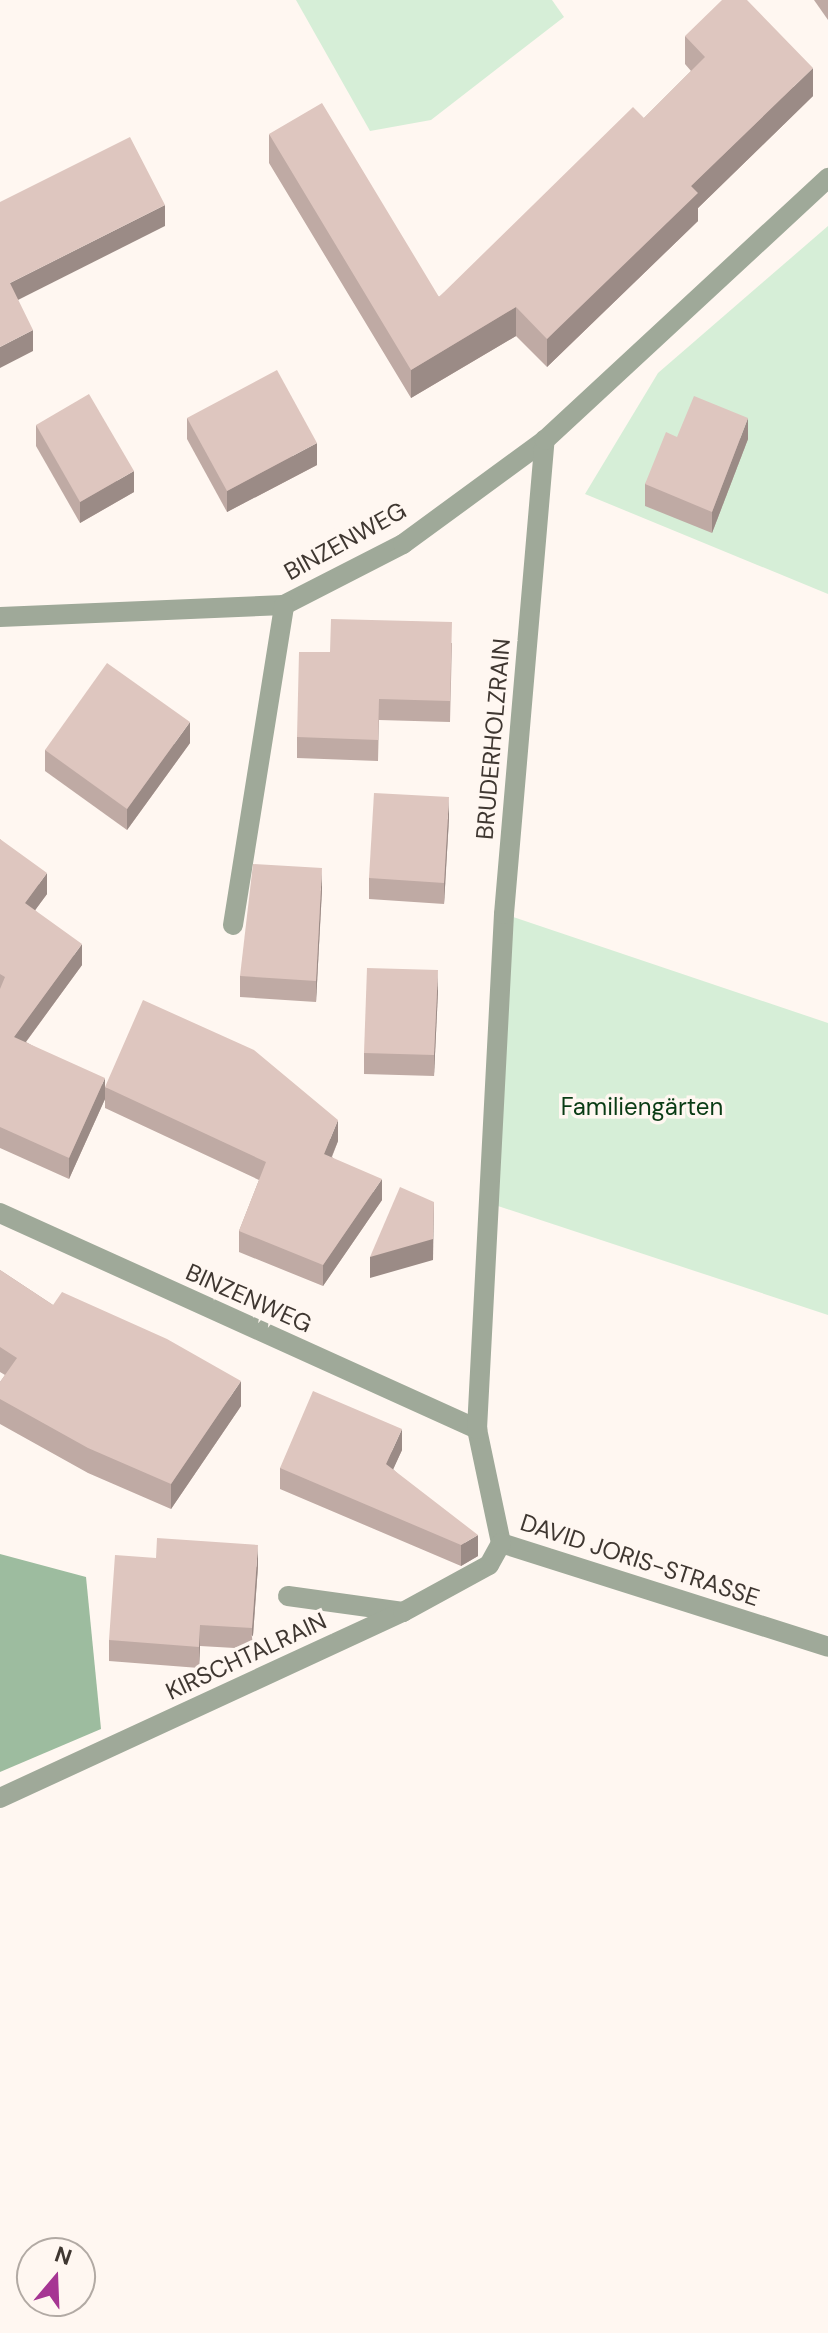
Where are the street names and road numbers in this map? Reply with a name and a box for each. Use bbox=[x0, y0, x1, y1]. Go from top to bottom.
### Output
street label: BINZENWEG bbox=[279, 496, 411, 586]
street label: BRUDERHOLZRAIN bbox=[470, 637, 516, 841]
street label: BINZENWEG bbox=[182, 1257, 316, 1339]
street label: DAVID JORIS-STRASSE bbox=[517, 1508, 763, 1612]
street label: KIRSCHTALRAIN bbox=[161, 1606, 331, 1706]

